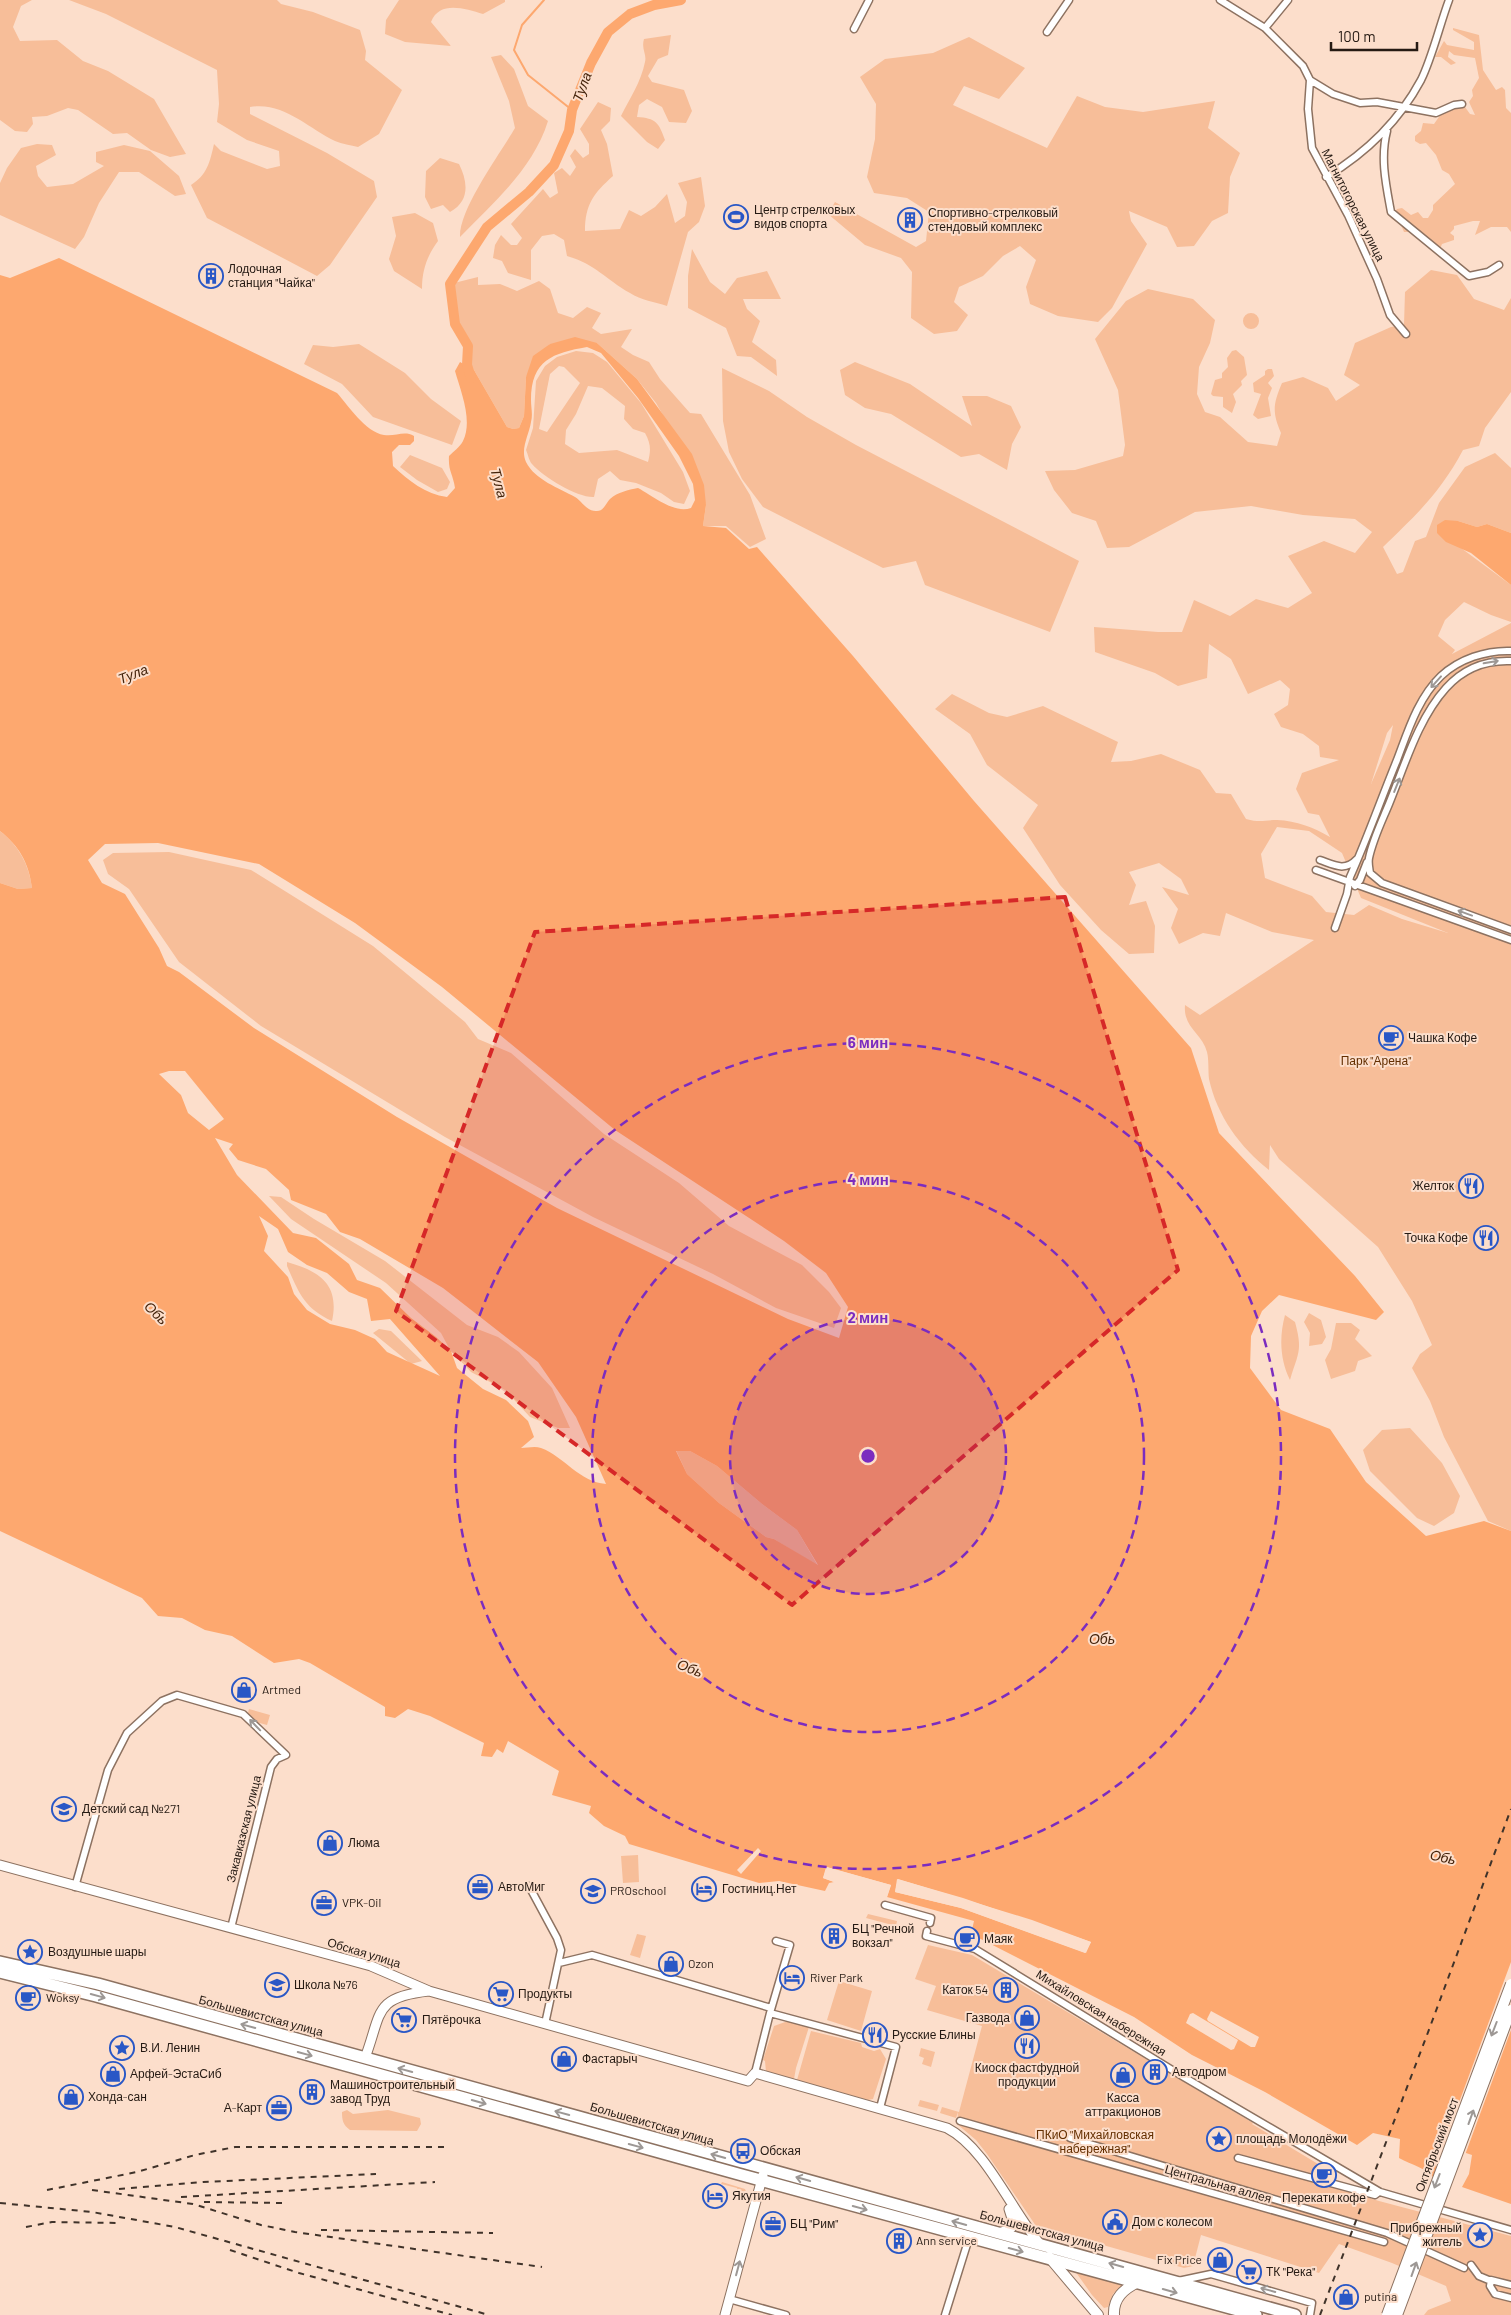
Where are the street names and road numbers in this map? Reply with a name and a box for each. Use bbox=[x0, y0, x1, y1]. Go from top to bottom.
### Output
street label: Магнитогорская улица bbox=[1319, 146, 1388, 264]
street label: Закавказская улица bbox=[223, 1773, 264, 1884]
street label: Обская улица bbox=[326, 1934, 403, 1971]
street label: Михайловская набережная bbox=[1033, 1966, 1169, 2059]
street label: Большевистская улица bbox=[197, 1992, 325, 2039]
street label: Октябрьский мост bbox=[1412, 2095, 1462, 2194]
street label: Большевистская улица bbox=[588, 2099, 716, 2149]
street label: Центральная аллея bbox=[1163, 2161, 1273, 2206]
street label: Большевистская улица bbox=[978, 2207, 1106, 2254]

